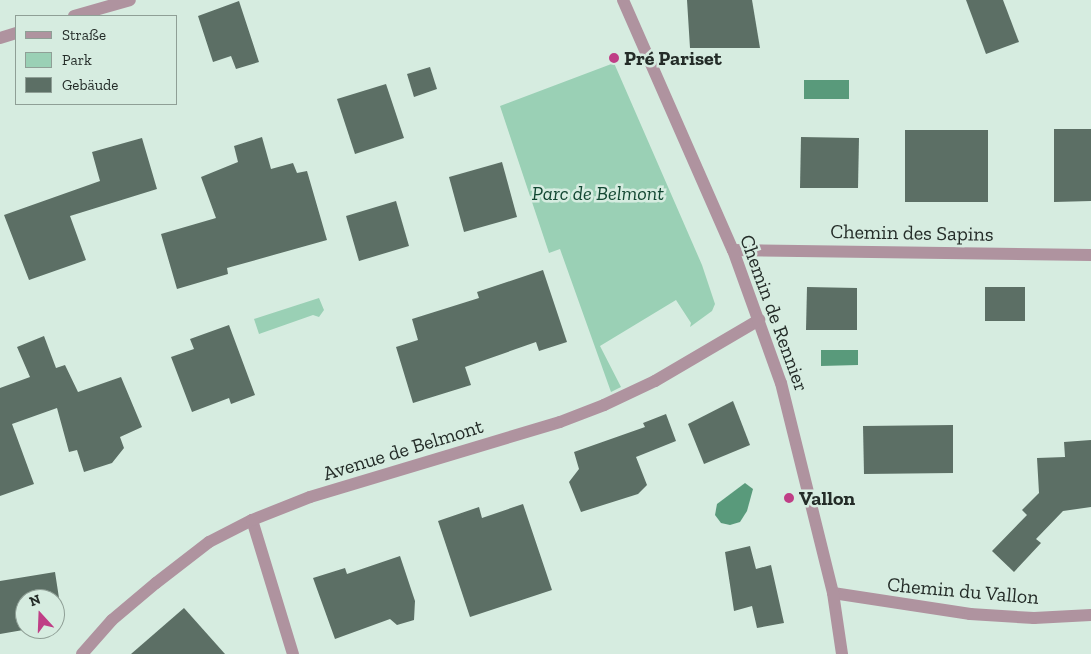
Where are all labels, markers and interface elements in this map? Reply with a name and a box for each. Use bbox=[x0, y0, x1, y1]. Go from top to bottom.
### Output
legend bbox=[15, 15, 178, 105]
text: Straße bbox=[62, 26, 106, 44]
place label: Pré Pariset bbox=[624, 46, 722, 70]
text: Park bbox=[62, 51, 92, 69]
marker: Pré Pariset bbox=[608, 52, 620, 64]
text: Gebäude bbox=[62, 76, 118, 94]
park label: Parc de Belmont bbox=[532, 181, 664, 205]
street label: Chemin des Sapins bbox=[830, 220, 994, 246]
street label: Chemin de Rennier bbox=[734, 231, 814, 395]
street label: Avenue de Belmont bbox=[320, 414, 486, 486]
place label: Vallon bbox=[799, 486, 855, 510]
marker: Vallon bbox=[783, 492, 795, 504]
street label: Chemin du Vallon bbox=[886, 572, 1040, 610]
north arrow bbox=[15, 589, 65, 639]
text: N bbox=[27, 591, 43, 610]

